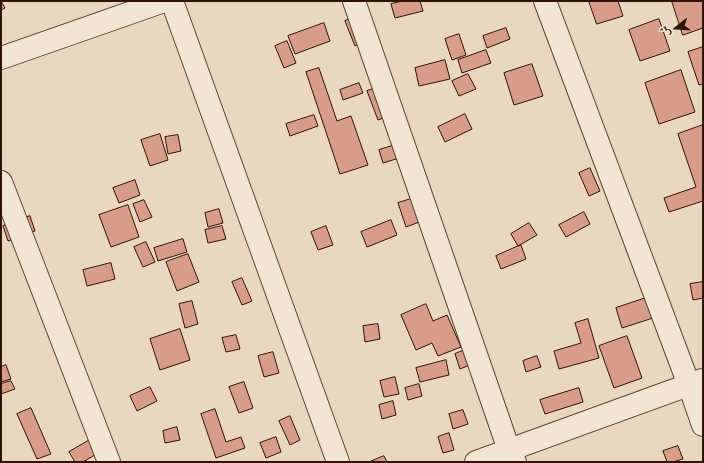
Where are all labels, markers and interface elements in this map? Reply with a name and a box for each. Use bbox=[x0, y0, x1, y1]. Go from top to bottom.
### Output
north arrow bbox=[656, 8, 696, 48]
text: ش bbox=[656, 24, 673, 39]

